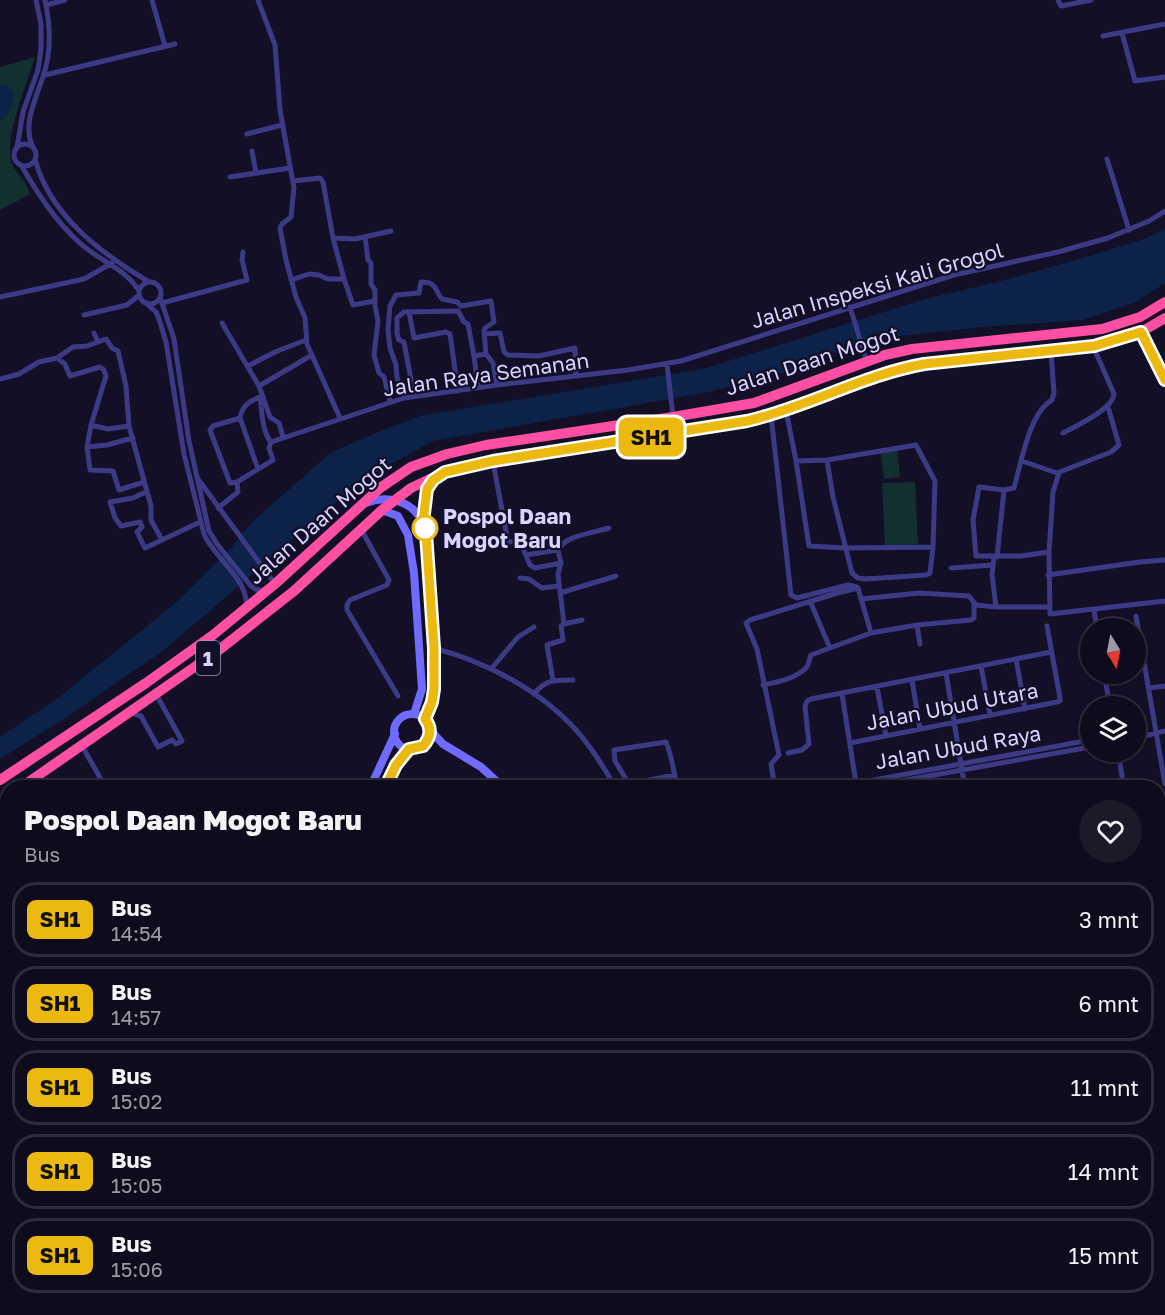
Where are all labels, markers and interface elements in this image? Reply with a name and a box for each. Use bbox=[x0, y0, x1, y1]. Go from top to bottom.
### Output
street label: Jalan Inspeksi Kali Grogol bbox=[748, 236, 1006, 334]
street label: Jalan Daan Mogot bbox=[722, 320, 902, 400]
street label: Jalan Raya Semanan bbox=[381, 347, 591, 401]
line badge: SH1 bbox=[616, 418, 686, 456]
text: SH1 bbox=[631, 424, 671, 450]
street label: Jalan Daan Mogot bbox=[242, 451, 396, 589]
place label: Pospol Daan Mogot Baru bbox=[443, 503, 571, 553]
marker: Pospol Daan Mogot Baru bbox=[412, 515, 438, 541]
north arrow bbox=[1080, 618, 1146, 684]
map controls bbox=[1080, 618, 1146, 762]
road number: 1 bbox=[196, 641, 220, 675]
street label: Jalan Ubud Utara bbox=[864, 677, 1040, 735]
button: layers bbox=[1080, 696, 1146, 762]
street label: Jalan Ubud Raya bbox=[873, 720, 1043, 774]
button: heart bbox=[1079, 800, 1142, 863]
text: Pospol Daan Mogot Baru bbox=[24, 803, 362, 836]
text: Bus bbox=[24, 842, 60, 866]
text: Bus bbox=[111, 894, 152, 921]
text: SH1 bbox=[40, 906, 80, 932]
text: 3 mnt bbox=[1079, 906, 1139, 933]
text: 14:54 bbox=[111, 921, 163, 945]
text: Bus bbox=[111, 978, 152, 1005]
text: SH1 bbox=[40, 990, 80, 1016]
text: 6 mnt bbox=[1079, 990, 1139, 1017]
text: 14:57 bbox=[111, 1005, 161, 1029]
text: Bus bbox=[111, 1062, 152, 1089]
text: SH1 bbox=[40, 1074, 80, 1100]
text: 11 mnt bbox=[1071, 1074, 1139, 1101]
text: 15:02 bbox=[111, 1089, 162, 1113]
text: Bus bbox=[111, 1146, 152, 1173]
text: SH1 bbox=[40, 1158, 80, 1184]
text: 14 mnt bbox=[1068, 1158, 1139, 1185]
text: 15:05 bbox=[111, 1173, 162, 1197]
text: Bus bbox=[111, 1230, 152, 1257]
text: SH1 bbox=[40, 1242, 80, 1268]
text: 15 mnt bbox=[1068, 1242, 1139, 1269]
text: 15:06 bbox=[111, 1257, 163, 1281]

